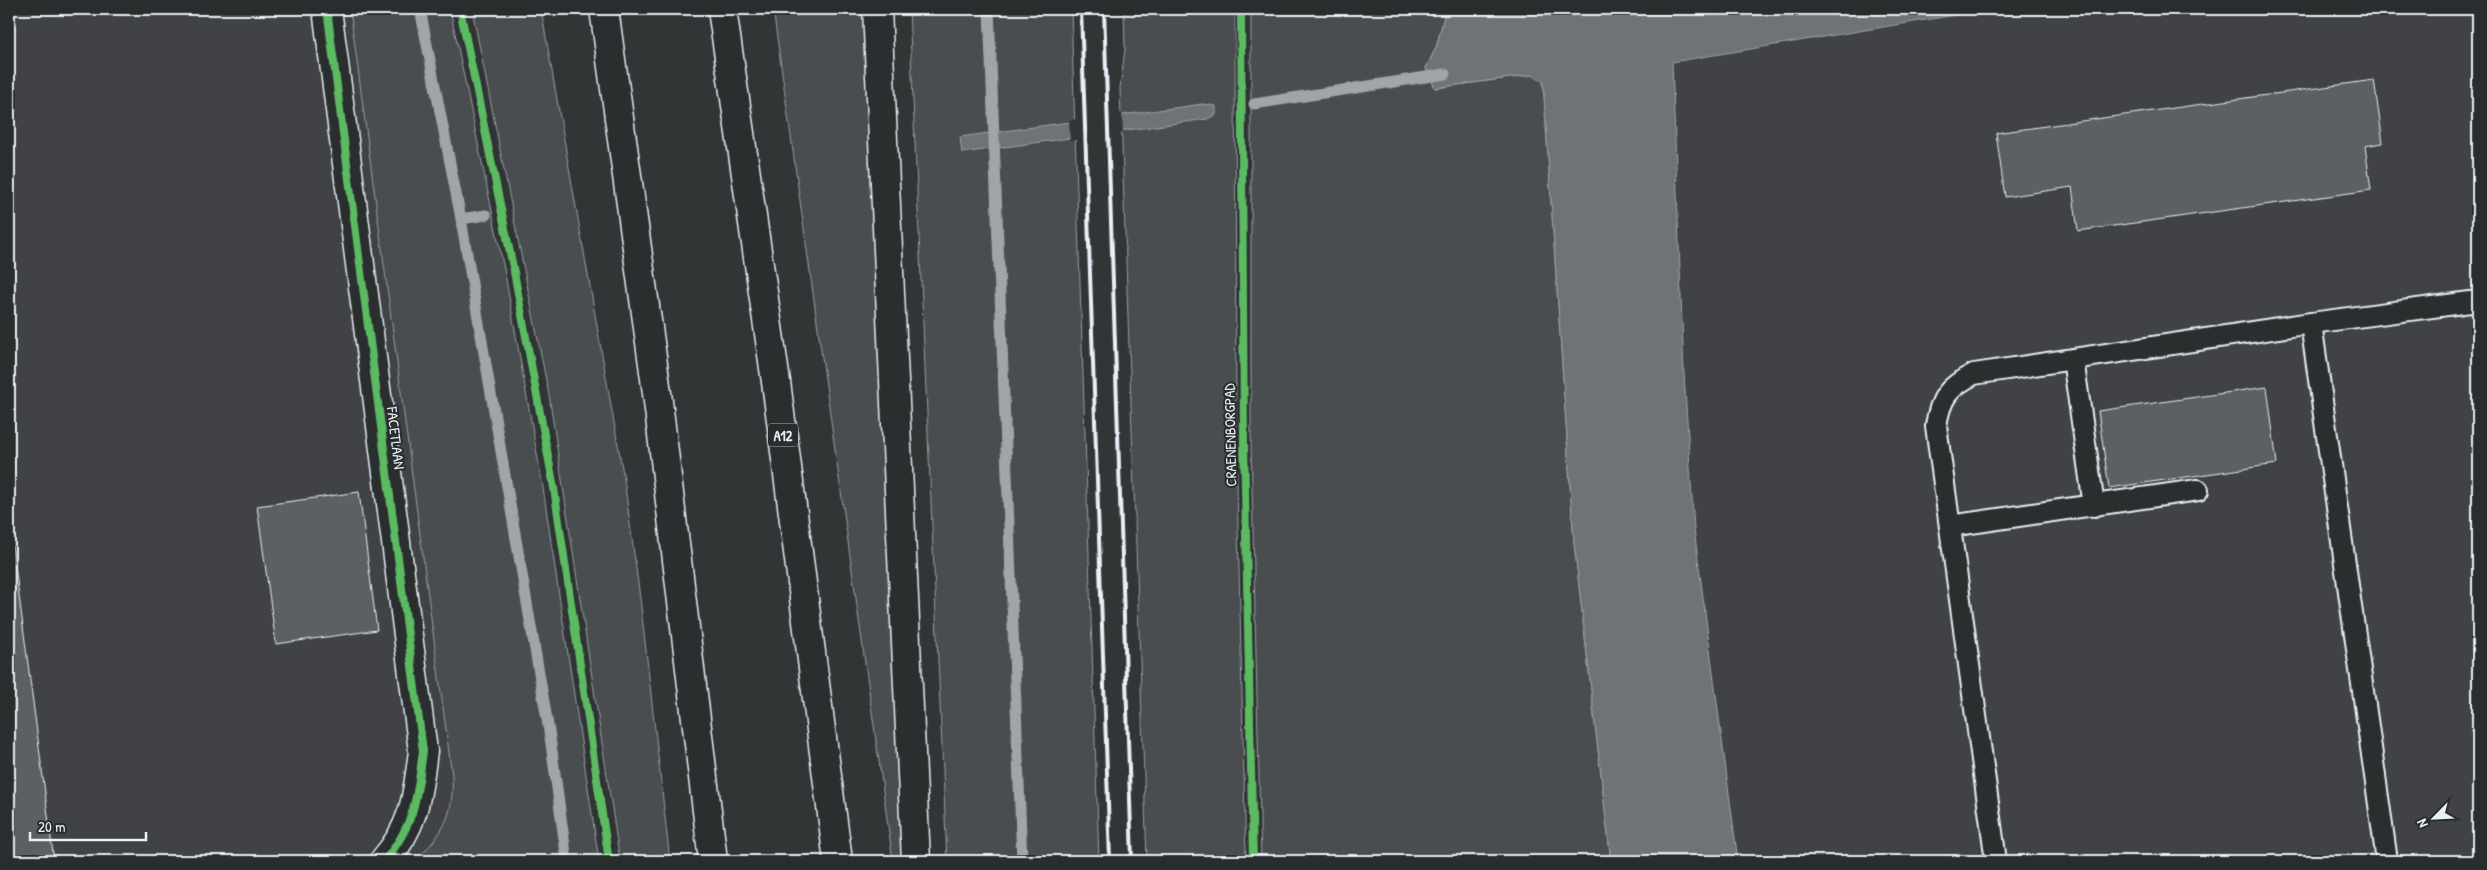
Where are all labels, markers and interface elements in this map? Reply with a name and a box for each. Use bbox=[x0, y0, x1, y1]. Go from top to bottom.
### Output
street label: CRAENENBORGPAD bbox=[1219, 382, 1241, 487]
street label: FACETLAAN bbox=[382, 404, 410, 471]
road number: A12 bbox=[768, 424, 798, 446]
north arrow bbox=[2410, 792, 2460, 842]
scale bar bbox=[30, 810, 146, 842]
text: 20 m bbox=[38, 816, 65, 837]
text: N bbox=[2411, 816, 2432, 831]

